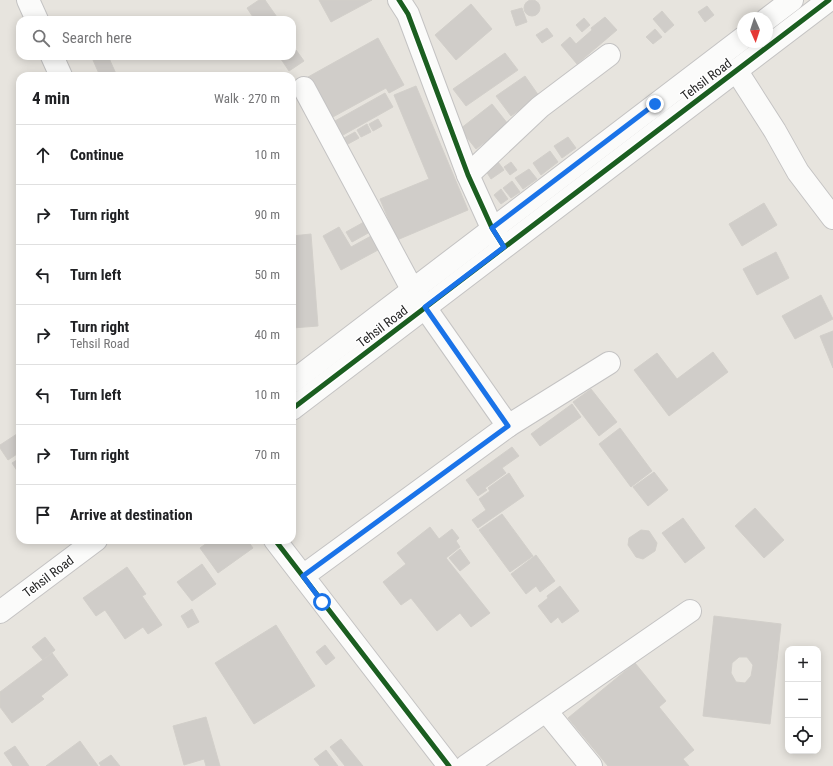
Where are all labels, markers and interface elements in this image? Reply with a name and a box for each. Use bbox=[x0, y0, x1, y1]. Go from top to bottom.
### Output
north arrow bbox=[737, 12, 773, 48]
search box bbox=[16, 16, 296, 60]
icon: search bbox=[30, 27, 52, 49]
text: Search here bbox=[62, 29, 132, 47]
street label: Tehsil Road bbox=[678, 56, 735, 103]
text: 4 min bbox=[32, 88, 70, 108]
text: Walk · 270 m bbox=[214, 91, 280, 106]
route end bbox=[646, 95, 664, 113]
icon: ahead bbox=[32, 144, 54, 166]
text: Continue bbox=[70, 146, 124, 164]
text: 10 m bbox=[254, 147, 280, 162]
icon: right bbox=[32, 204, 54, 226]
text: Turn right bbox=[70, 206, 129, 224]
text: 90 m bbox=[254, 207, 280, 222]
icon: left bbox=[32, 264, 54, 286]
text: Turn left bbox=[70, 266, 121, 284]
text: 50 m bbox=[254, 267, 280, 282]
street label: Tehsil Road bbox=[354, 303, 411, 350]
text: Turn right bbox=[70, 318, 129, 336]
icon: right bbox=[32, 324, 54, 346]
text: 40 m bbox=[254, 327, 280, 342]
text: Tehsil Road bbox=[70, 336, 130, 351]
icon: left bbox=[32, 384, 54, 406]
text: Turn left bbox=[70, 386, 121, 404]
text: 10 m bbox=[254, 387, 280, 402]
icon: right bbox=[32, 444, 54, 466]
text: Turn right bbox=[70, 446, 129, 464]
text: 70 m bbox=[254, 447, 280, 462]
icon: arrive bbox=[32, 504, 54, 526]
text: Arrive at destination bbox=[70, 506, 193, 524]
street label: Tehsil Road bbox=[20, 553, 77, 600]
route start bbox=[313, 593, 331, 611]
map controls bbox=[785, 646, 821, 754]
button: + bbox=[785, 646, 821, 682]
button: − bbox=[785, 682, 821, 718]
button: locate bbox=[785, 718, 821, 754]

